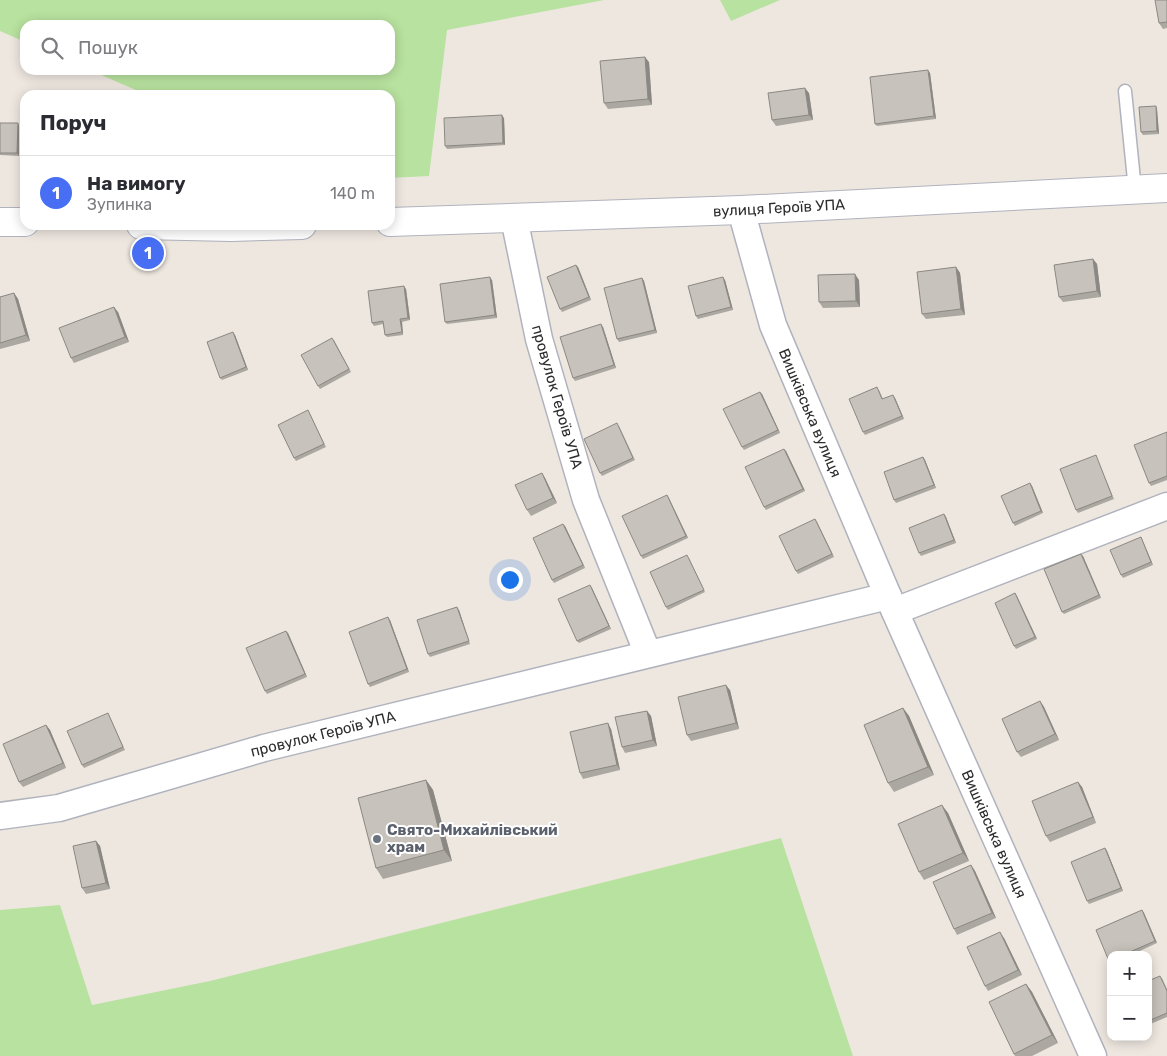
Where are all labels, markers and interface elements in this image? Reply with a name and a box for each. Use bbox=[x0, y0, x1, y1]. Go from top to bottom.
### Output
search box bbox=[20, 20, 395, 75]
icon: search bbox=[38, 34, 66, 62]
text: Пошук bbox=[78, 36, 138, 59]
text: Поруч bbox=[40, 110, 106, 135]
text: На вимогу bbox=[87, 172, 185, 195]
text: 1 bbox=[52, 184, 60, 203]
text: 140 m bbox=[330, 184, 375, 203]
text: Зупинка bbox=[87, 195, 152, 214]
street label: вулиця Героїв УПА bbox=[712, 196, 846, 220]
pin: 1 bbox=[132, 234, 164, 272]
street label: провулок Героїв УПА bbox=[528, 323, 586, 471]
street label: Вишківська вулиця bbox=[775, 346, 845, 480]
your location bbox=[497, 567, 523, 593]
street label: провулок Героїв УПА bbox=[249, 707, 397, 761]
street label: Вишківська вулиця bbox=[958, 767, 1030, 901]
place label: Свято-Михайлівський храм bbox=[387, 821, 558, 856]
marker: Свято-Михайлівський храм bbox=[371, 833, 383, 845]
map controls bbox=[1107, 951, 1152, 1041]
button: + bbox=[1107, 951, 1152, 996]
button: − bbox=[1107, 996, 1152, 1041]

